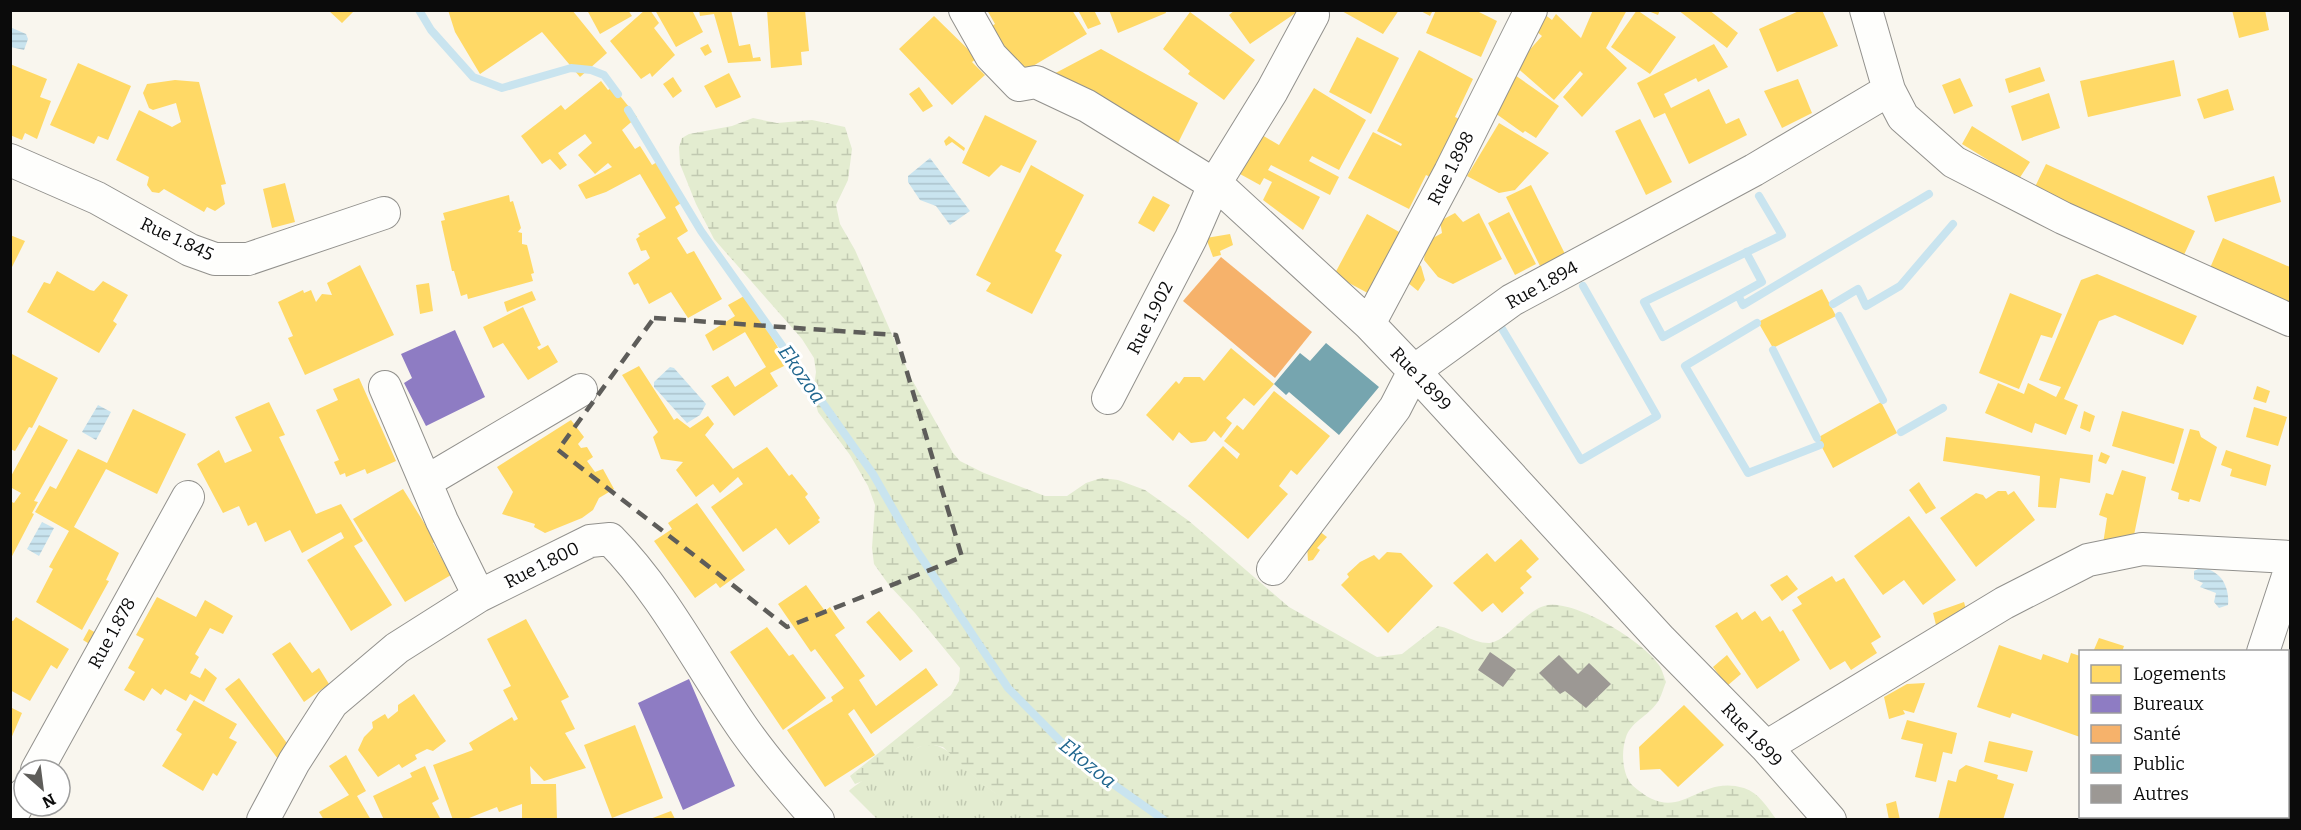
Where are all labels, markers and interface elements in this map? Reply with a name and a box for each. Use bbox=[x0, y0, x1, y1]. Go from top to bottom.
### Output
street label: Rue 1.898 bbox=[1423, 128, 1479, 208]
street label: Rue 1.845 bbox=[137, 212, 217, 266]
street label: Rue 1.894 bbox=[1502, 256, 1582, 314]
street label: Rue 1.902 bbox=[1122, 278, 1178, 358]
water label: Ekozoa bbox=[773, 340, 831, 408]
street label: Rue 1.899 bbox=[1386, 343, 1456, 415]
street label: Rue 1.800 bbox=[501, 537, 583, 593]
street label: Rue 1.878 bbox=[84, 594, 140, 672]
legend bbox=[2079, 650, 2289, 818]
text: Logements bbox=[2133, 663, 2226, 685]
text: Bureaux bbox=[2133, 693, 2204, 715]
street label: Rue 1.899 bbox=[1717, 699, 1787, 771]
text: Santé bbox=[2133, 723, 2181, 745]
water label: Ekozoa bbox=[1055, 733, 1121, 793]
text: Public bbox=[2133, 753, 2185, 775]
north arrow bbox=[12, 758, 72, 818]
text: Autres bbox=[2133, 783, 2189, 805]
text: N bbox=[39, 790, 59, 812]

